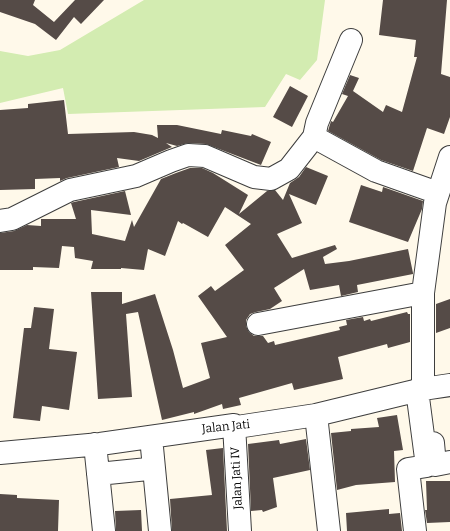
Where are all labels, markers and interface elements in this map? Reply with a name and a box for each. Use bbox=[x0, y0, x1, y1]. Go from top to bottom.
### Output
street label: Jalan Jati bbox=[201, 417, 251, 437]
street label: Jalan Jati IV bbox=[228, 446, 246, 510]

